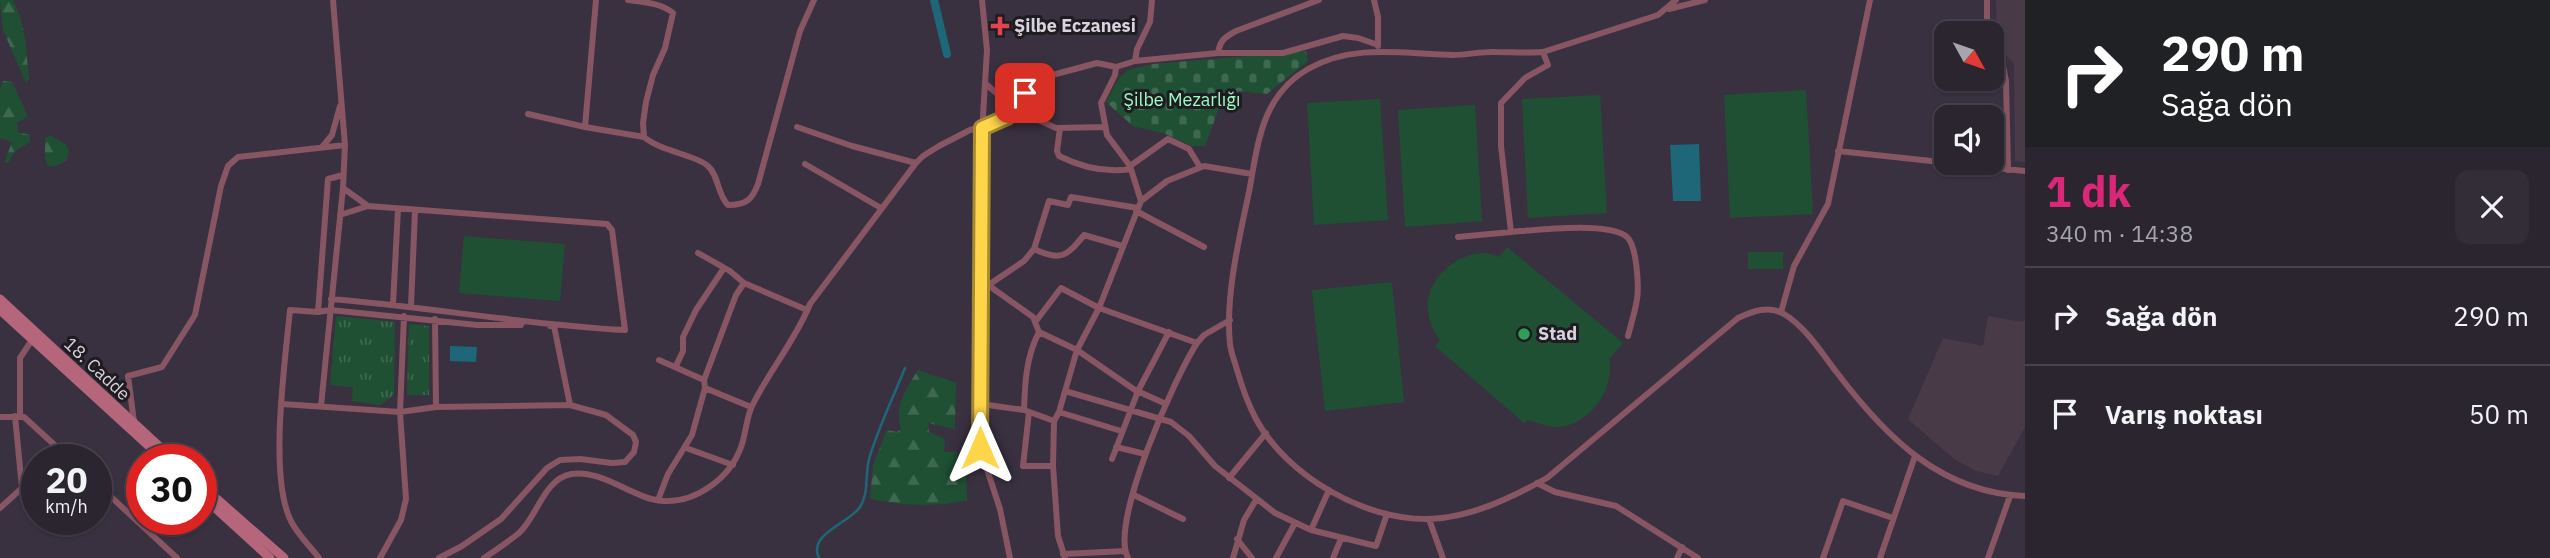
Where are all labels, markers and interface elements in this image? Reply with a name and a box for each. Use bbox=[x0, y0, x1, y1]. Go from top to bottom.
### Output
place label: Şilbe Eczanesi bbox=[1014, 14, 1136, 37]
marker: Şilbe Eczanesi bbox=[992, 18, 1008, 34]
north arrow bbox=[1934, 21, 2004, 91]
map controls bbox=[1934, 21, 2004, 175]
text: 290 m bbox=[2161, 21, 2305, 84]
icon: right bbox=[2046, 28, 2137, 119]
pin bbox=[995, 63, 1055, 123]
icon: arrive bbox=[1006, 74, 1044, 112]
text: Sağa dön bbox=[2161, 83, 2293, 125]
park label: Şilbe Mezarlığı bbox=[1124, 88, 1240, 111]
button: sound bbox=[1934, 105, 2004, 175]
text: 1 dk bbox=[2046, 164, 2131, 219]
button: close bbox=[2455, 170, 2529, 244]
text: 340 m · 14:38 bbox=[2046, 218, 2193, 248]
icon: right bbox=[2046, 297, 2084, 335]
text: Sağa dön bbox=[2105, 299, 2217, 333]
text: 290 m bbox=[2453, 299, 2529, 333]
place label: Stad bbox=[1538, 322, 1577, 345]
marker: Stad bbox=[1516, 326, 1532, 342]
street label: 18. Cadde bbox=[59, 332, 135, 405]
icon: arrive bbox=[2046, 395, 2084, 433]
text: Varış noktası bbox=[2105, 397, 2263, 431]
text: 50 m bbox=[2469, 397, 2529, 431]
position arrow bbox=[943, 411, 1017, 485]
speed limit sign: 30 bbox=[126, 444, 217, 535]
text: 20 bbox=[45, 457, 88, 503]
text: km/h bbox=[45, 495, 88, 518]

